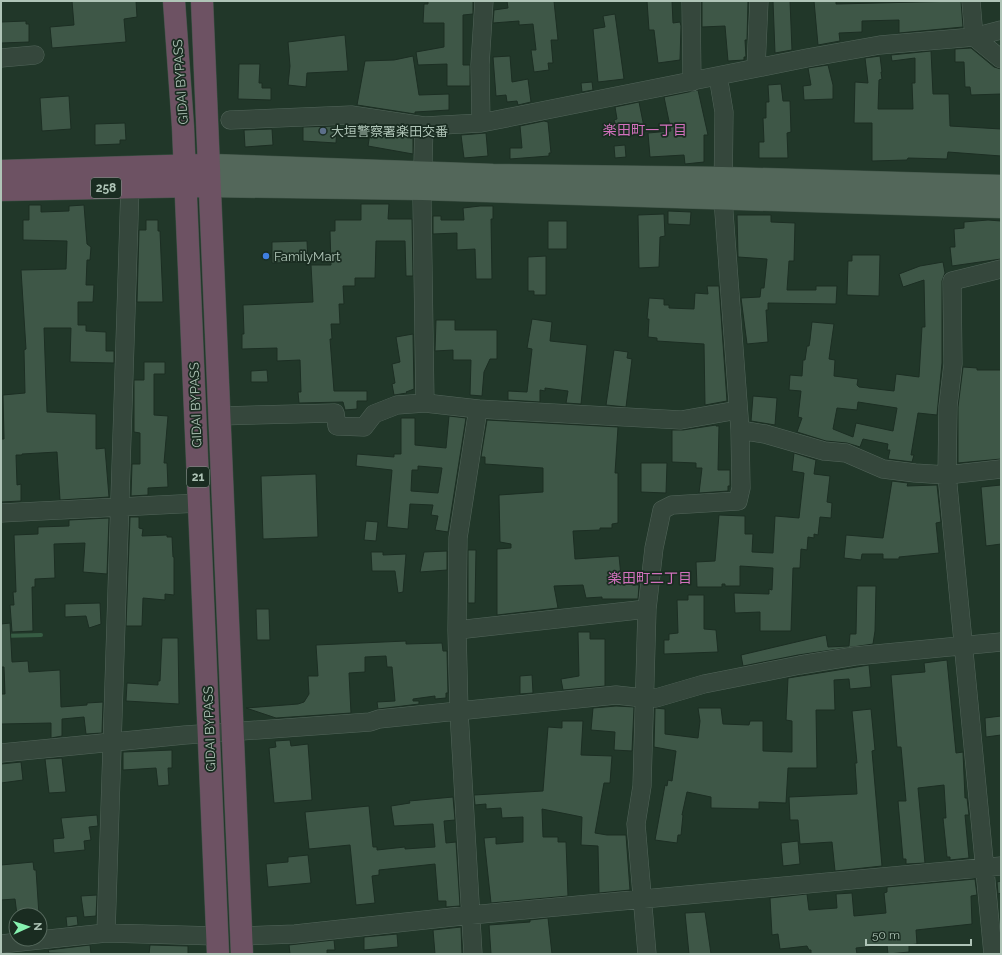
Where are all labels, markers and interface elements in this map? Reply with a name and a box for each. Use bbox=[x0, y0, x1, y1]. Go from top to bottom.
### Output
street label: GIDAI BYPASS bbox=[170, 39, 191, 125]
district label: 楽田町一丁目 bbox=[603, 122, 687, 138]
place label: 大垣警察署楽田交番 bbox=[331, 124, 448, 139]
marker: 大垣警察署楽田交番 bbox=[318, 126, 328, 136]
road number: 258 bbox=[91, 178, 121, 198]
place label: FamilyMart bbox=[274, 249, 341, 264]
marker: FamilyMart bbox=[261, 251, 271, 261]
street label: GIDAI BYPASS bbox=[187, 362, 204, 448]
road number: 21 bbox=[187, 467, 209, 487]
district label: 楽田町二丁目 bbox=[608, 570, 692, 586]
street label: GIDAI BYPASS bbox=[201, 686, 218, 772]
north arrow bbox=[8, 907, 48, 947]
scale bar bbox=[866, 921, 971, 947]
text: N bbox=[31, 922, 44, 931]
text: 50 m bbox=[872, 928, 900, 942]

